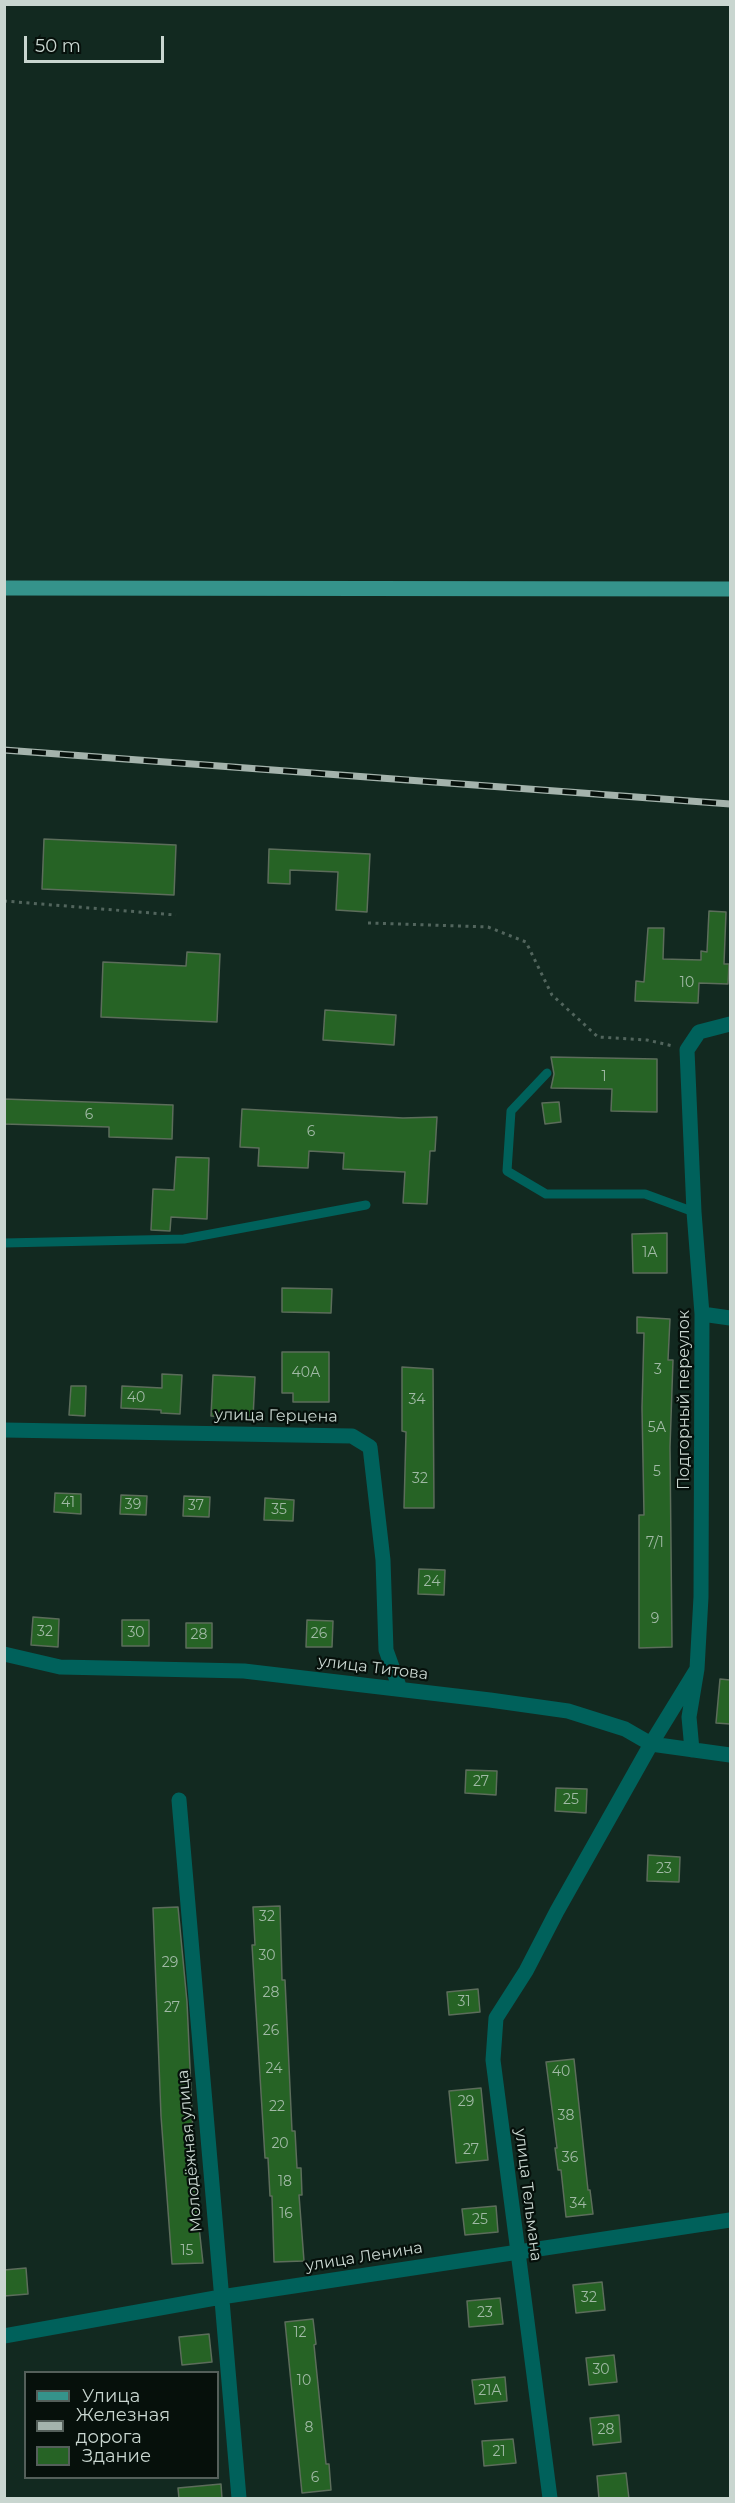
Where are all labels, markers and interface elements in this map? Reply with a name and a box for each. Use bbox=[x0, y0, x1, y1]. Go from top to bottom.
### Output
scale bar bbox=[27, 24, 166, 62]
text: 50 m bbox=[35, 35, 81, 57]
house number: 10 bbox=[680, 975, 694, 991]
house number: 1 bbox=[601, 1069, 607, 1085]
house number: 6 bbox=[85, 1107, 93, 1123]
house number: 6 bbox=[307, 1124, 315, 1140]
house number: 1А bbox=[642, 1245, 658, 1261]
street label: Подгорный переулок bbox=[674, 1310, 694, 1490]
house number: 3 bbox=[654, 1362, 662, 1378]
house number: 40А bbox=[292, 1365, 320, 1381]
house number: 40 bbox=[127, 1390, 145, 1406]
house number: 34 bbox=[408, 1392, 426, 1408]
street label: улица Герцена bbox=[214, 1405, 338, 1427]
house number: 5А bbox=[648, 1420, 666, 1436]
house number: 5 bbox=[653, 1464, 661, 1480]
house number: 32 bbox=[412, 1471, 428, 1487]
house number: 41 bbox=[61, 1495, 75, 1511]
house number: 39 bbox=[125, 1497, 141, 1513]
house number: 37 bbox=[188, 1498, 204, 1514]
house number: 35 bbox=[271, 1502, 287, 1518]
house number: 7/1 bbox=[646, 1535, 664, 1551]
house number: 24 bbox=[424, 1574, 440, 1590]
house number: 9 bbox=[651, 1611, 659, 1627]
house number: 32 bbox=[37, 1624, 53, 1640]
house number: 30 bbox=[127, 1625, 145, 1641]
house number: 26 bbox=[311, 1626, 327, 1642]
house number: 28 bbox=[191, 1627, 207, 1643]
street label: улица Титова bbox=[317, 1652, 429, 1684]
house number: 27 bbox=[473, 1774, 489, 1790]
house number: 25 bbox=[563, 1792, 579, 1808]
house number: 23 bbox=[656, 1861, 672, 1877]
house number: 32 bbox=[259, 1909, 275, 1925]
house number: 30 bbox=[258, 1948, 276, 1964]
house number: 29 bbox=[162, 1955, 178, 1971]
house number: 28 bbox=[263, 1985, 279, 2001]
house number: 31 bbox=[458, 1994, 470, 2010]
house number: 27 bbox=[164, 2000, 180, 2016]
house number: 26 bbox=[263, 2023, 279, 2039]
house number: 24 bbox=[266, 2061, 282, 2077]
house number: 40 bbox=[552, 2064, 570, 2080]
street label: Молодёжная улица bbox=[173, 2069, 207, 2233]
house number: 29 bbox=[458, 2094, 474, 2110]
house number: 22 bbox=[269, 2099, 285, 2115]
house number: 38 bbox=[558, 2108, 574, 2124]
street label: улица Тельмана bbox=[510, 2128, 546, 2262]
house number: 20 bbox=[271, 2136, 289, 2152]
house number: 27 bbox=[463, 2142, 479, 2158]
house number: 36 bbox=[562, 2150, 578, 2166]
house number: 18 bbox=[278, 2174, 292, 2190]
house number: 34 bbox=[569, 2196, 587, 2212]
house number: 16 bbox=[279, 2206, 293, 2222]
house number: 25 bbox=[472, 2212, 488, 2228]
street label: улица Ленина bbox=[304, 2238, 424, 2276]
house number: 15 bbox=[181, 2243, 193, 2259]
house number: 32 bbox=[581, 2290, 597, 2306]
house number: 23 bbox=[477, 2305, 493, 2321]
house number: 12 bbox=[293, 2325, 307, 2341]
house number: 30 bbox=[592, 2362, 610, 2378]
legend bbox=[24, 2371, 219, 2479]
house number: 10 bbox=[297, 2373, 311, 2389]
house number: 21А bbox=[478, 2383, 502, 2399]
text: Улица bbox=[82, 2385, 140, 2407]
text: Железная дорога bbox=[76, 2404, 170, 2448]
house number: 8 bbox=[305, 2420, 313, 2436]
house number: 28 bbox=[598, 2422, 614, 2438]
house number: 21 bbox=[492, 2444, 506, 2460]
text: Здание bbox=[82, 2445, 151, 2467]
house number: 6 bbox=[311, 2470, 319, 2486]

